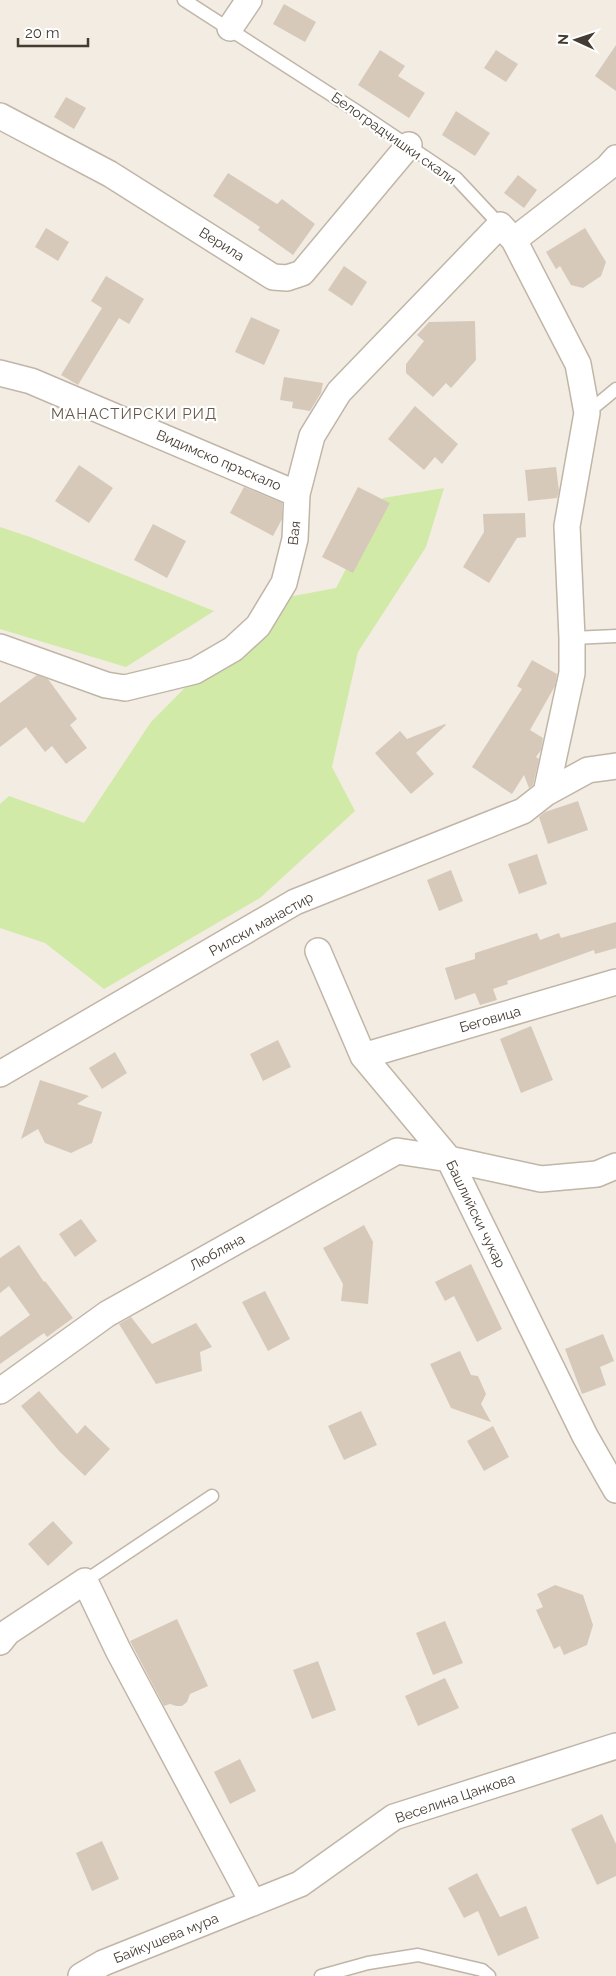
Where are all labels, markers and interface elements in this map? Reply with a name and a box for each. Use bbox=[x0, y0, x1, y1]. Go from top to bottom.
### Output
scale bar bbox=[18, 15, 88, 47]
north arrow bbox=[551, 15, 601, 65]
text: 20 m bbox=[25, 24, 60, 42]
text: N bbox=[555, 34, 571, 45]
street label: Белоградчишки скали bbox=[329, 89, 459, 187]
street label: Верила bbox=[197, 224, 247, 264]
district label: МАНАСТИРСКИ РИД bbox=[51, 405, 217, 423]
street label: Видимско пръскало bbox=[154, 426, 284, 494]
street label: Вая bbox=[285, 520, 303, 546]
street label: Рилски манастир bbox=[206, 889, 316, 959]
street label: Беговица bbox=[458, 1003, 522, 1035]
street label: Башлийски чукар bbox=[443, 1158, 509, 1271]
street label: Любляна bbox=[187, 1230, 247, 1274]
street label: Веселина Цанкова bbox=[393, 1770, 517, 1826]
street label: Байкушева мура bbox=[111, 1910, 221, 1966]

